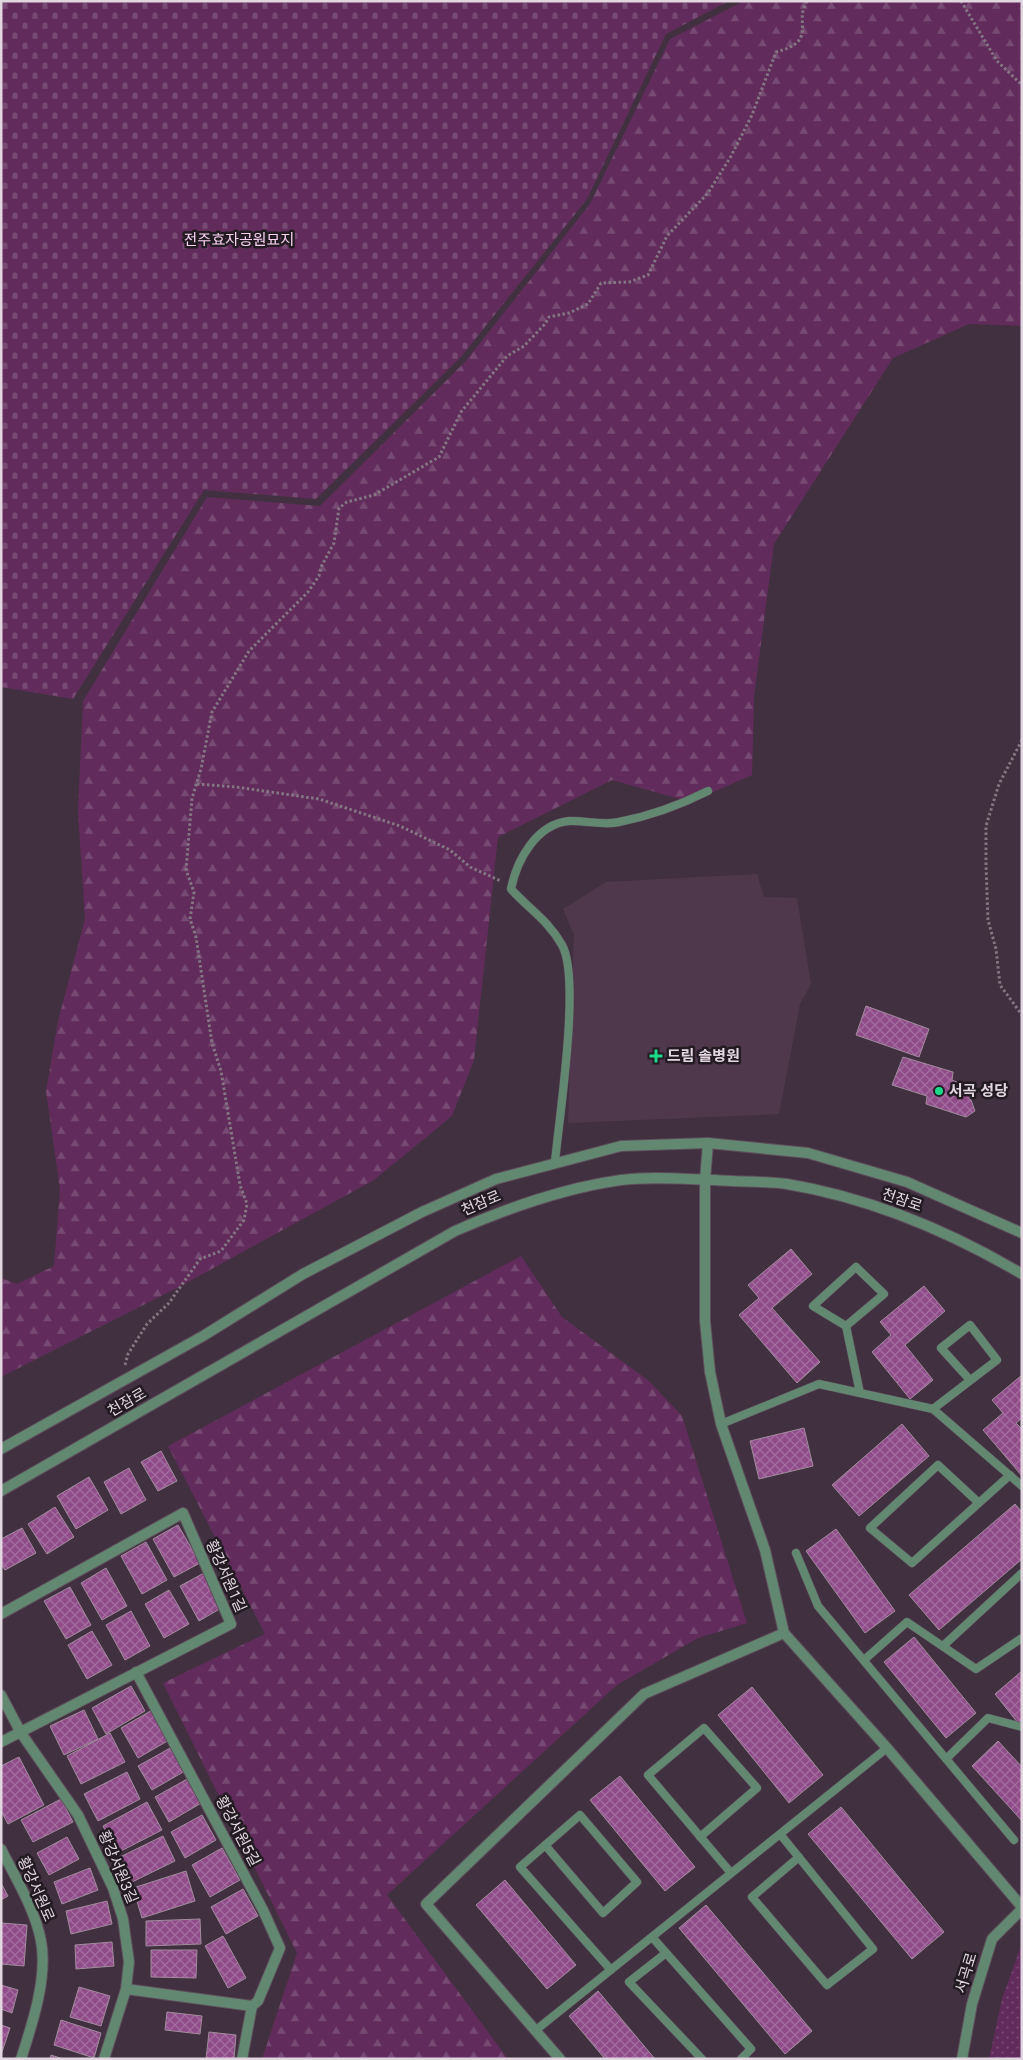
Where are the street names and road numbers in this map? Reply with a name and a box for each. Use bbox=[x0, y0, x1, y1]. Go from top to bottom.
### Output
street label: 천잠로 bbox=[879, 1185, 925, 1215]
street label: 천잠로 bbox=[458, 1187, 504, 1219]
street label: 천잠로 bbox=[105, 1384, 149, 1420]
street label: 황강서원1길 bbox=[202, 1537, 250, 1615]
street label: 황강서원5길 bbox=[212, 1793, 264, 1869]
street label: 황강서원3길 bbox=[95, 1828, 141, 1906]
street label: 황강서원로 bbox=[14, 1854, 58, 1924]
street label: 서곡로 bbox=[951, 1951, 981, 1995]

